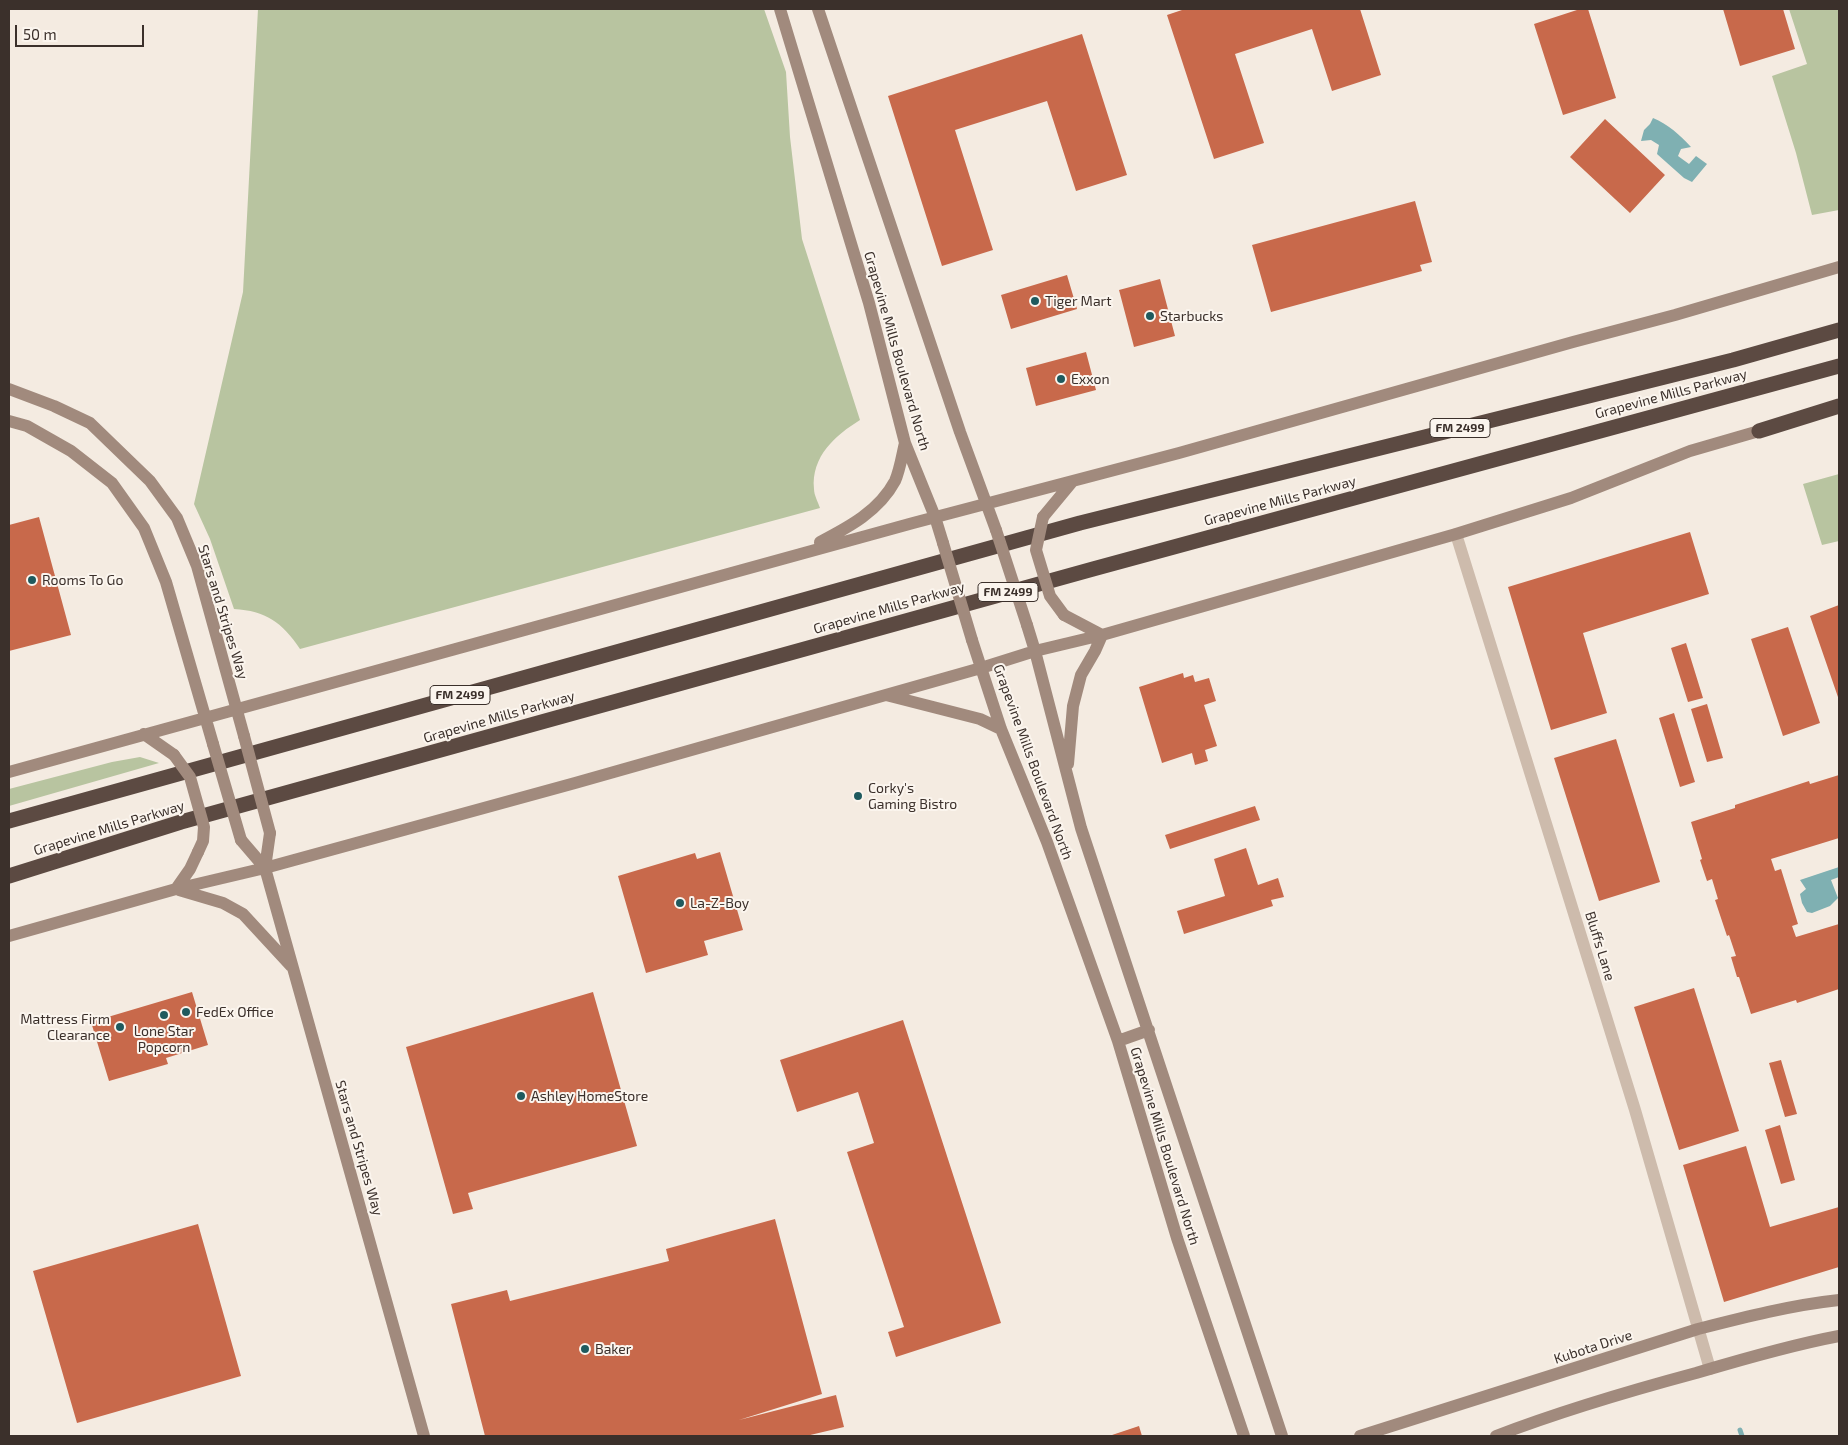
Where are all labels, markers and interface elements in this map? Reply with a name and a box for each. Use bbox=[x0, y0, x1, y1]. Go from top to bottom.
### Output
scale bar bbox=[18, 15, 146, 47]
text: 50 m bbox=[23, 25, 57, 43]
street label: Grapevine Mills Boulevard North bbox=[860, 249, 934, 453]
place label: Tiger Mart bbox=[1045, 293, 1112, 309]
marker: Tiger Mart bbox=[1029, 295, 1041, 307]
place label: Starbucks bbox=[1160, 308, 1223, 324]
marker: Starbucks bbox=[1144, 310, 1156, 322]
street label: Grapevine Mills Parkway bbox=[1593, 366, 1749, 422]
place label: Exxon bbox=[1071, 371, 1110, 387]
marker: Exxon bbox=[1055, 373, 1067, 385]
road number: FM 2499 bbox=[1430, 418, 1490, 438]
street label: Grapevine Mills Parkway bbox=[1202, 473, 1358, 529]
street label: Stars and Stripes Way bbox=[195, 543, 251, 681]
place label: Rooms To Go bbox=[42, 572, 123, 588]
marker: Rooms To Go bbox=[26, 574, 38, 586]
street label: Grapevine Mills Parkway bbox=[811, 578, 967, 638]
road number: FM 2499 bbox=[978, 582, 1038, 602]
street label: Grapevine Mills Boulevard North bbox=[990, 662, 1076, 862]
road number: FM 2499 bbox=[430, 686, 490, 704]
street label: Grapevine Mills Parkway bbox=[421, 687, 577, 747]
place label: Corky's Gaming Bistro bbox=[868, 780, 957, 812]
marker: Corky's Gaming Bistro bbox=[852, 790, 864, 802]
street label: Grapevine Mills Parkway bbox=[32, 797, 186, 859]
place label: La-Z-Boy bbox=[690, 895, 749, 911]
marker: La-Z-Boy bbox=[674, 897, 686, 909]
street label: Bluffs Lane bbox=[1582, 909, 1618, 983]
place label: FedEx Office bbox=[196, 1004, 274, 1020]
marker: FedEx Office bbox=[180, 1006, 192, 1018]
marker: Lone Star Popcorn bbox=[158, 1009, 170, 1021]
place label: Mattress Firm Clearance bbox=[20, 1011, 110, 1044]
marker: Mattress Firm Clearance bbox=[114, 1021, 126, 1033]
place label: Lone Star Popcorn bbox=[134, 1023, 194, 1056]
street label: Grapevine Mills Boulevard North bbox=[1127, 1045, 1203, 1247]
street label: Stars and Stripes Way bbox=[332, 1078, 386, 1218]
place label: Ashley HomeStore bbox=[531, 1088, 648, 1104]
marker: Ashley HomeStore bbox=[515, 1090, 527, 1102]
street label: Kubota Drive bbox=[1552, 1326, 1634, 1368]
place label: Baker bbox=[595, 1341, 631, 1357]
marker: Baker bbox=[579, 1343, 591, 1355]

